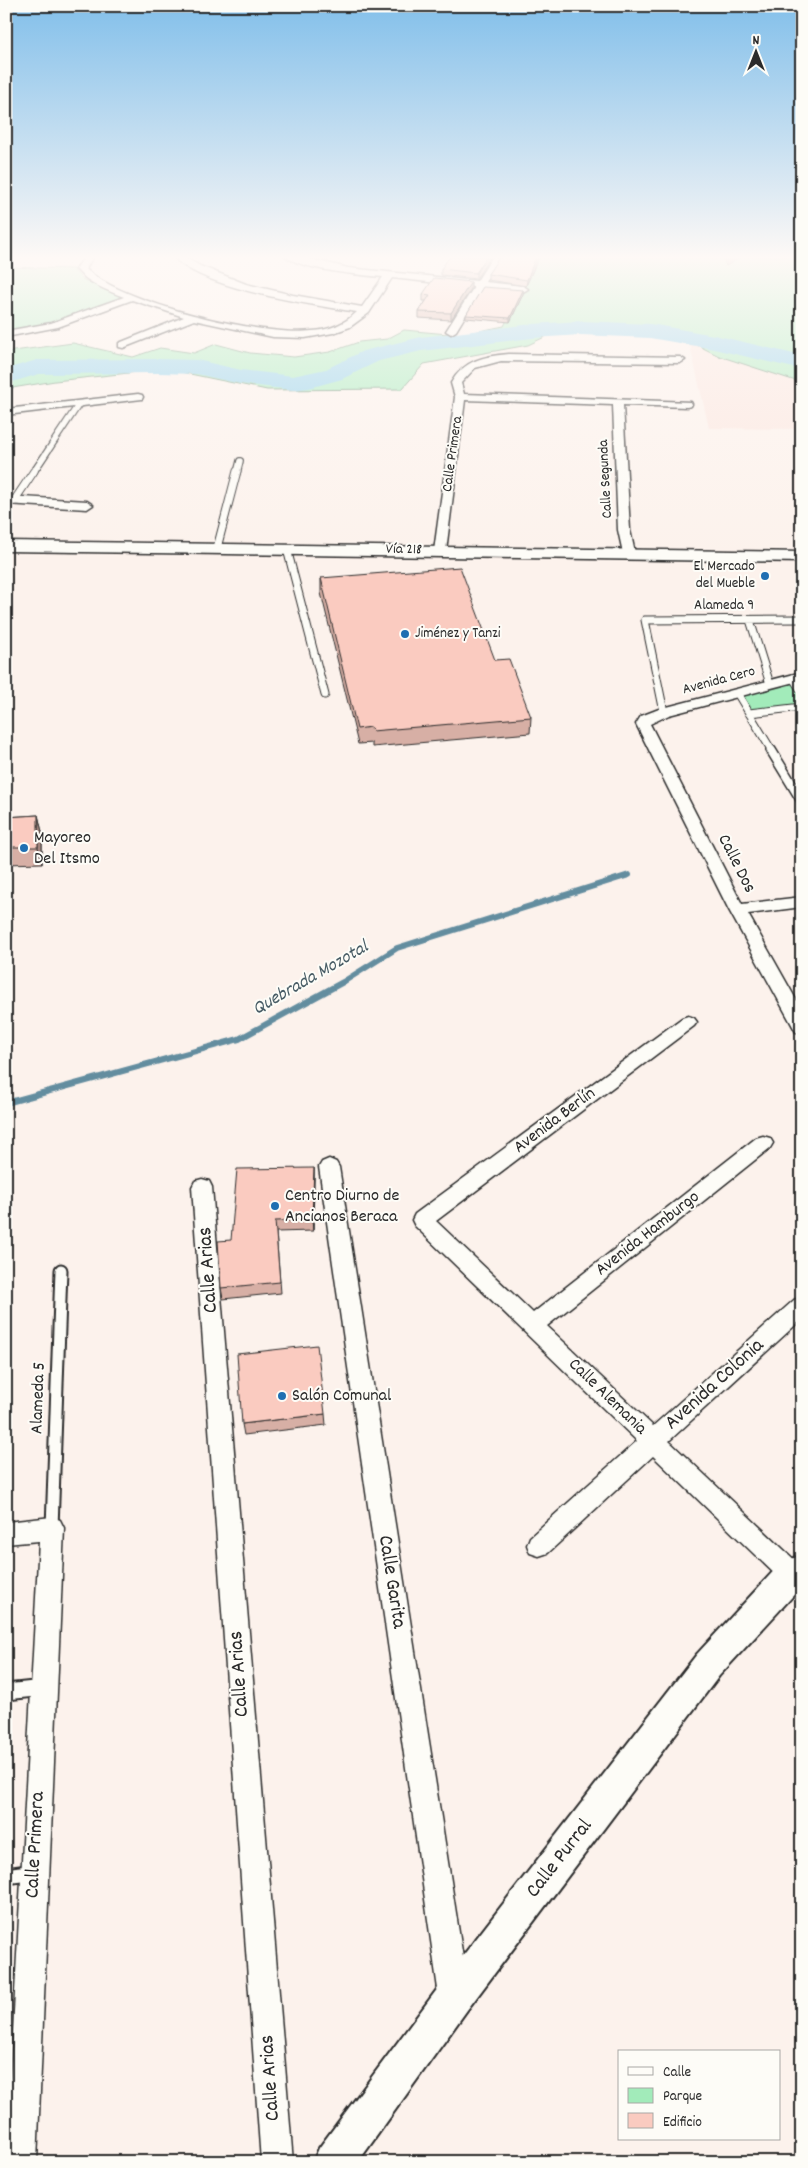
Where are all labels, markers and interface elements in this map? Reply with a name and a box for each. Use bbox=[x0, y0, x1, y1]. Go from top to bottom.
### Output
north arrow bbox=[730, 28, 780, 78]
text: N bbox=[753, 31, 760, 51]
street label: Calle Primera bbox=[437, 414, 469, 493]
street label: Calle Segunda bbox=[593, 438, 619, 519]
street label: Vía 218 bbox=[386, 539, 422, 561]
place label: El Mercado del Mueble bbox=[693, 556, 755, 595]
marker: El Mercado del Mueble bbox=[759, 570, 771, 582]
street label: Alameda 9 bbox=[694, 595, 754, 617]
place label: Jiménez y Tanzi bbox=[415, 623, 501, 645]
marker: Jiménez y Tanzi bbox=[399, 628, 411, 640]
street label: Avenida Cero bbox=[680, 661, 758, 701]
place label: Mayoreo Del Itsmo bbox=[34, 826, 100, 872]
street label: Calle Dos bbox=[711, 830, 761, 898]
marker: Mayoreo Del Itsmo bbox=[18, 842, 30, 854]
water label: Quebrada Mozotal bbox=[248, 934, 375, 1023]
street label: Avenida Berlín bbox=[509, 1082, 601, 1160]
place label: Centro Diurno de Ancianos Beraca bbox=[285, 1184, 399, 1230]
street label: Avenida Hamburgo bbox=[591, 1185, 705, 1283]
marker: Centro Diurno de Ancianos Beraca bbox=[269, 1200, 281, 1212]
street label: Calle Arias bbox=[191, 1226, 227, 1314]
street label: Avenida Colonia bbox=[659, 1331, 772, 1438]
street label: Calle Alemania bbox=[562, 1353, 652, 1441]
street label: Alameda 5 bbox=[25, 1361, 53, 1435]
place label: Salón Comunal bbox=[292, 1384, 392, 1409]
marker: Salón Comunal bbox=[276, 1390, 288, 1402]
street label: Calle Garita bbox=[369, 1533, 413, 1632]
street label: Calle Arias bbox=[222, 1630, 258, 1718]
street label: Calle Primera bbox=[18, 1790, 54, 1899]
street label: Calle Purral bbox=[519, 1813, 601, 1905]
street label: Calle Arias bbox=[253, 2034, 289, 2122]
legend bbox=[618, 2050, 780, 2140]
text: Calle bbox=[663, 2062, 692, 2084]
text: Parque bbox=[663, 2086, 703, 2108]
text: Edificio bbox=[663, 2112, 702, 2134]

